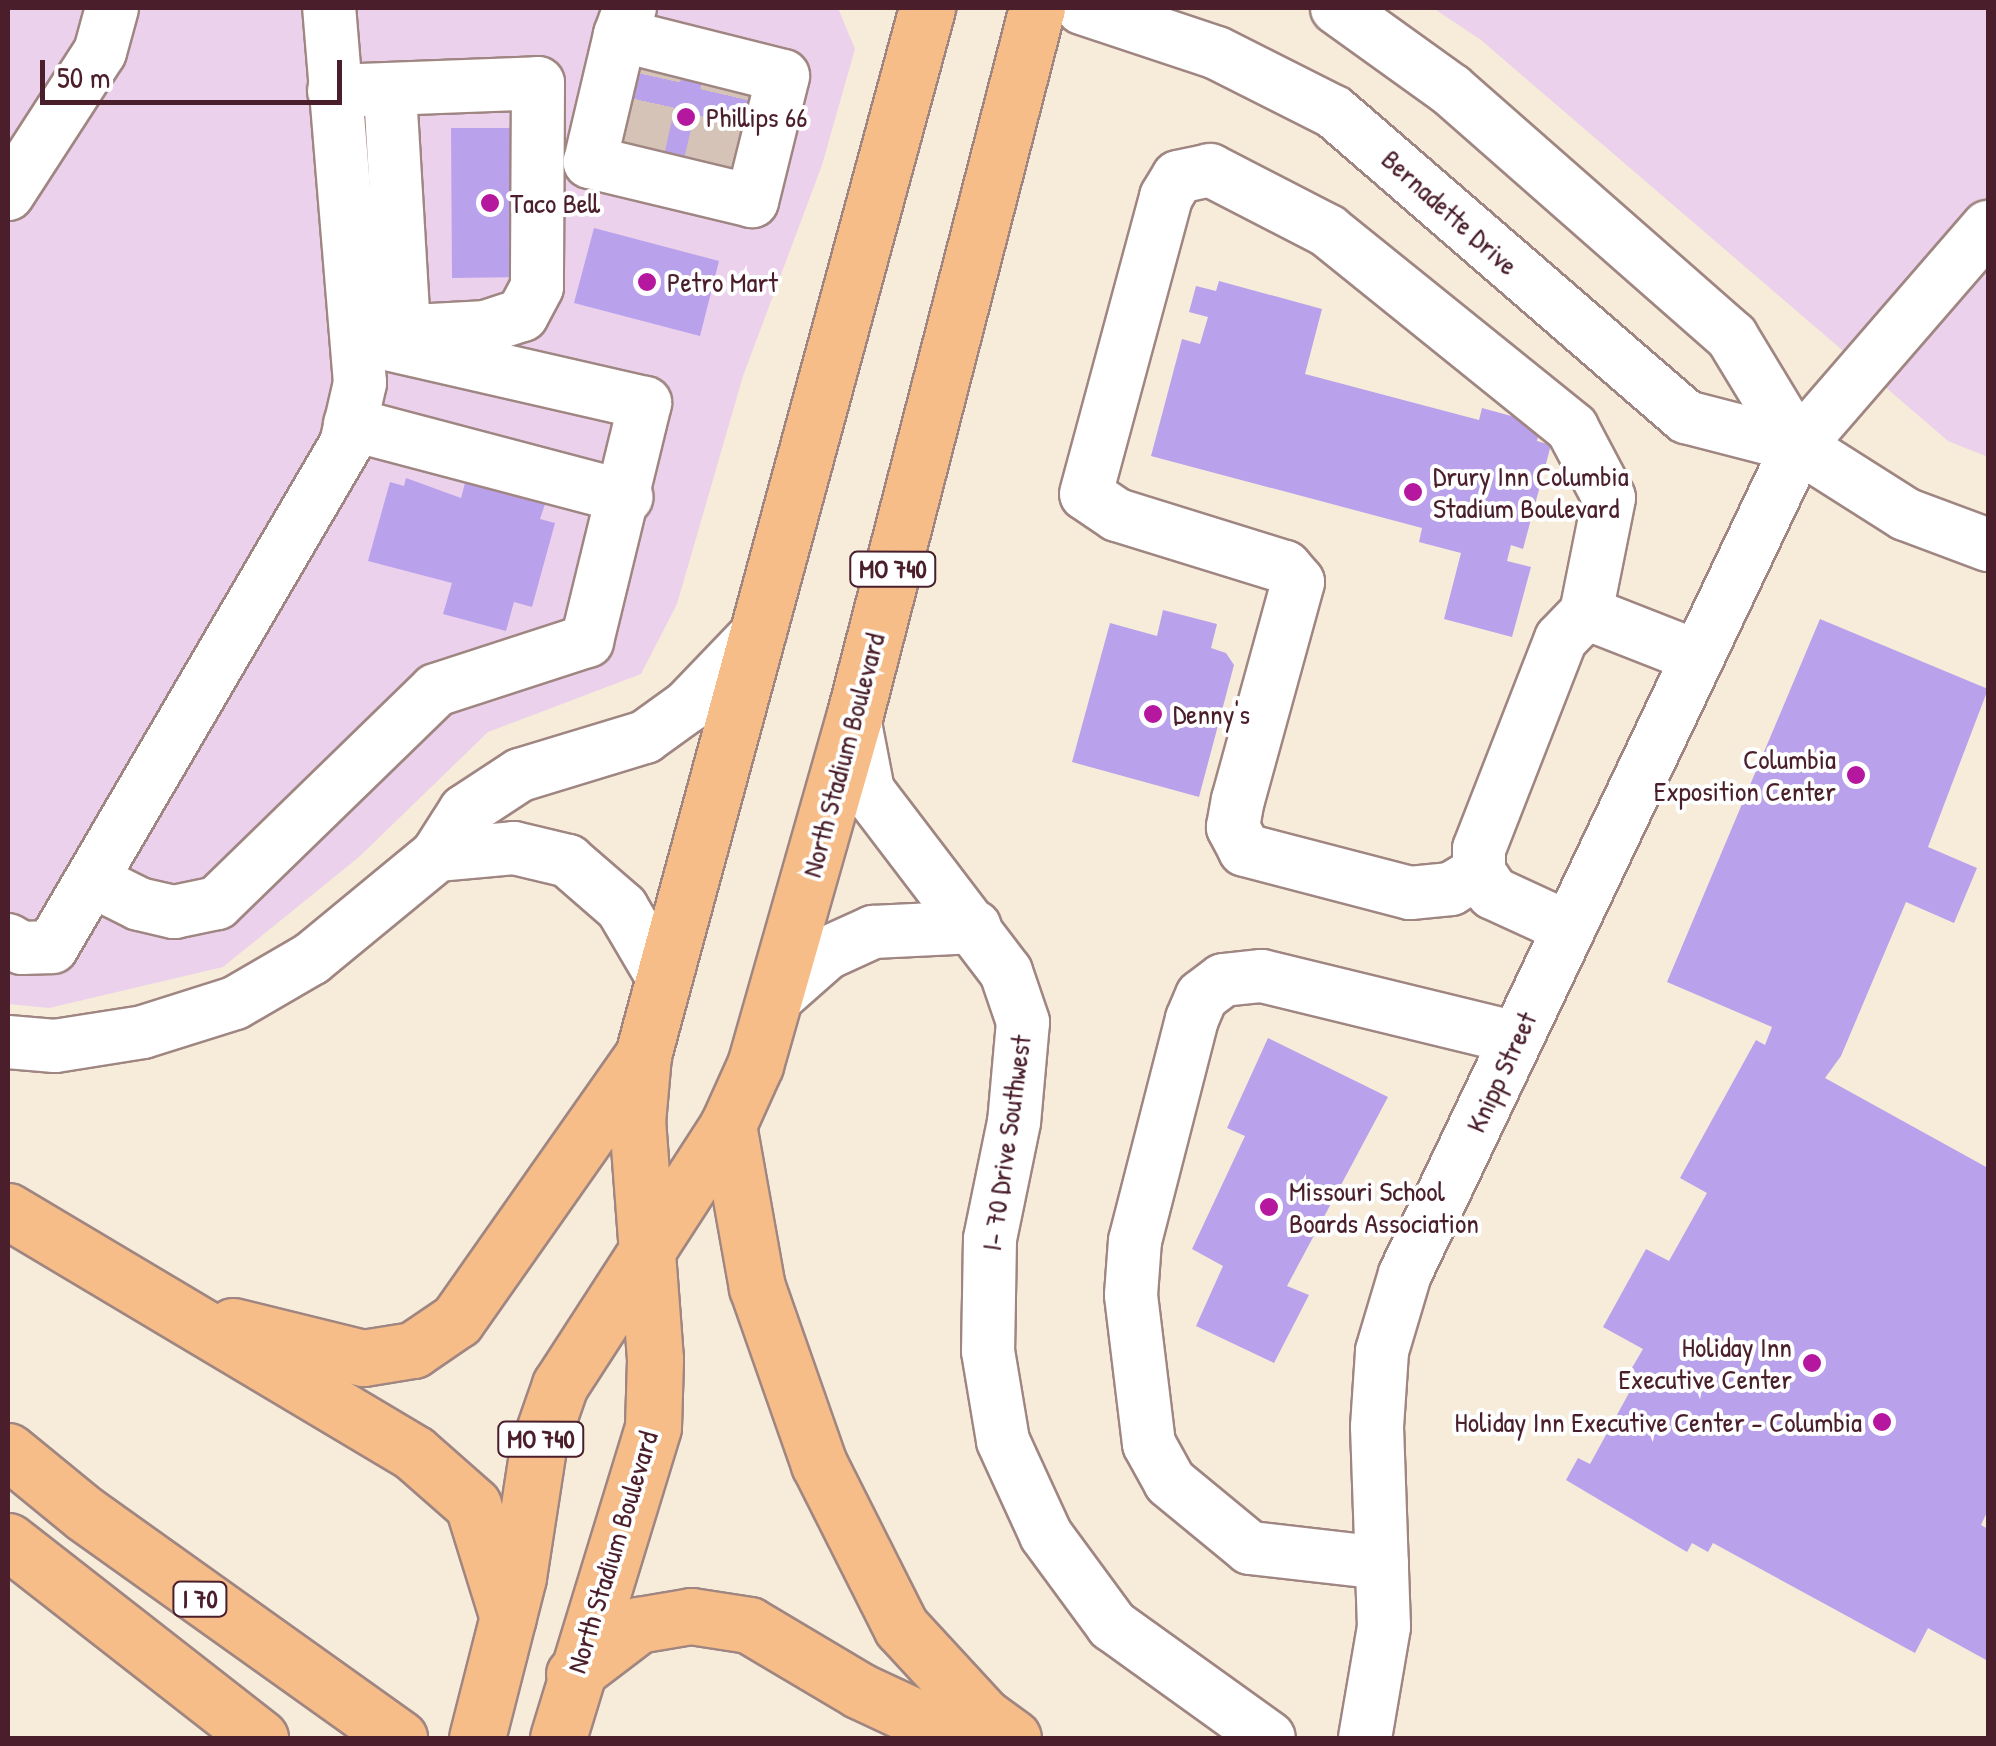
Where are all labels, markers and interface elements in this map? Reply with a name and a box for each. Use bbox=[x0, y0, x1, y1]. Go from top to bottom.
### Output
scale bar bbox=[45, 40, 348, 102]
text: 50 m bbox=[57, 57, 110, 97]
place label: Phillips 66 bbox=[706, 100, 807, 134]
marker: Phillips 66 bbox=[675, 106, 697, 128]
street label: Bernadette Drive bbox=[1375, 142, 1525, 282]
place label: Taco Bell bbox=[510, 186, 600, 220]
marker: Taco Bell bbox=[479, 192, 501, 214]
place label: Petro Mart bbox=[667, 265, 778, 299]
marker: Petro Mart bbox=[636, 271, 658, 293]
place label: Drury Inn Columbia Stadium Boulevard bbox=[1433, 459, 1629, 525]
marker: Drury Inn Columbia Stadium Boulevard bbox=[1402, 481, 1424, 503]
road number: MO 740 bbox=[848, 549, 938, 589]
street label: North Stadium Boulevard bbox=[794, 629, 892, 881]
place label: Denny's bbox=[1173, 697, 1250, 731]
marker: Denny's bbox=[1142, 703, 1164, 725]
place label: Columbia Exposition Center bbox=[1654, 742, 1836, 808]
marker: Columbia Exposition Center bbox=[1845, 764, 1867, 786]
street label: Knipp Street bbox=[1458, 1006, 1544, 1138]
street label: I- 70 Drive Southwest bbox=[974, 1033, 1038, 1253]
place label: Missouri School Boards Association bbox=[1289, 1174, 1479, 1240]
marker: Missouri School Boards Association bbox=[1258, 1196, 1280, 1218]
place label: Holiday Inn Executive Center bbox=[1618, 1330, 1792, 1396]
marker: Holiday Inn Executive Center bbox=[1801, 1352, 1823, 1374]
place label: Holiday Inn Executive Center - Columbia bbox=[1455, 1405, 1862, 1439]
marker: Holiday Inn Executive Center - Columbia bbox=[1871, 1411, 1893, 1433]
road number: MO 740 bbox=[496, 1419, 586, 1459]
street label: North Stadium Boulevard bbox=[559, 1427, 665, 1677]
road number: I 70 bbox=[170, 1579, 230, 1619]

